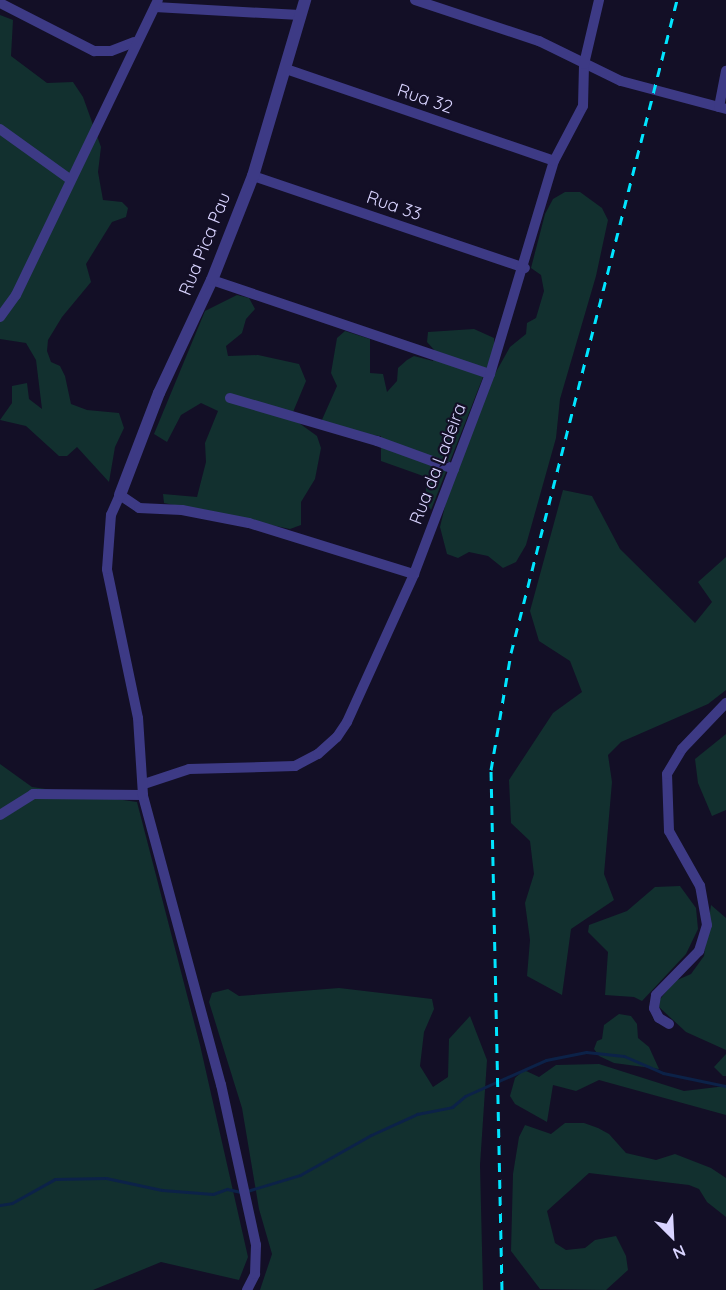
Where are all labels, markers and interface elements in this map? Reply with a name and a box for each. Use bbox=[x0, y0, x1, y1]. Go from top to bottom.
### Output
street label: Rua 32 bbox=[394, 79, 456, 119]
street label: Rua 33 bbox=[364, 187, 424, 225]
street label: Rua Pica Pau bbox=[175, 189, 235, 299]
street label: Rua da Ladeira bbox=[405, 401, 471, 527]
north arrow bbox=[642, 1206, 702, 1266]
text: N bbox=[670, 1241, 689, 1264]

